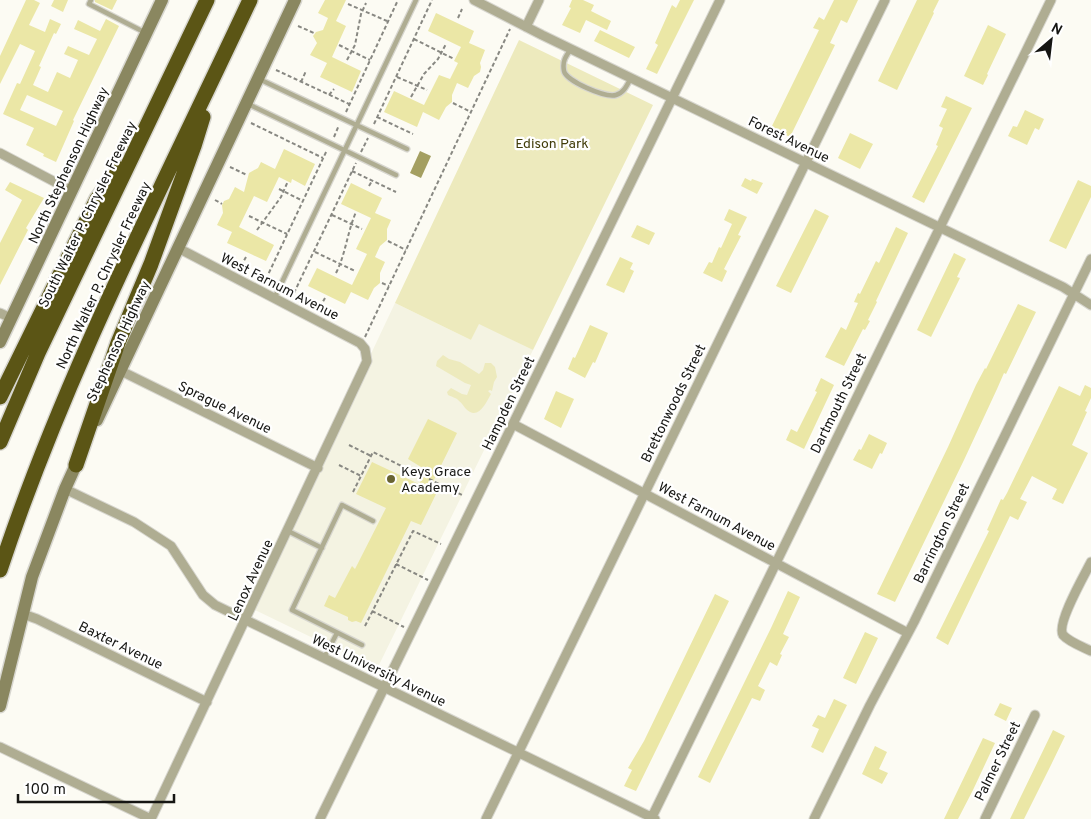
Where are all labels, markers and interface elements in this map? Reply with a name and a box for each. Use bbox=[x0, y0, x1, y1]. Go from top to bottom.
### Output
north arrow bbox=[1026, 15, 1076, 65]
text: N bbox=[1048, 20, 1065, 40]
street label: North Stephenson Highway bbox=[26, 85, 113, 247]
street label: Forest Avenue bbox=[745, 113, 832, 167]
street label: South Walter P. Chrysler Freeway bbox=[36, 119, 141, 311]
park label: Edison Park bbox=[515, 136, 589, 153]
street label: North Walter P. Chrysler Freeway bbox=[53, 179, 155, 372]
street label: West Farnum Avenue bbox=[217, 250, 341, 325]
street label: Stephenson Highway bbox=[84, 278, 155, 405]
street label: Brettonwoods Street bbox=[638, 342, 710, 466]
street label: Dartmouth Street bbox=[808, 351, 871, 457]
street label: Hampden Street bbox=[479, 354, 539, 453]
street label: Sprague Avenue bbox=[175, 378, 274, 438]
place label: Keys Grace Academy bbox=[401, 464, 471, 497]
marker: Keys Grace Academy bbox=[385, 473, 397, 485]
street label: West Farnum Avenue bbox=[655, 479, 778, 556]
street label: Barrington Street bbox=[911, 481, 974, 587]
street label: Lenox Avenue bbox=[225, 537, 278, 624]
street label: Baxter Avenue bbox=[75, 619, 165, 674]
street label: West University Avenue bbox=[308, 631, 448, 711]
street label: Palmer Street bbox=[972, 719, 1025, 804]
scale bar bbox=[18, 772, 174, 804]
text: 100 m bbox=[25, 781, 66, 800]

